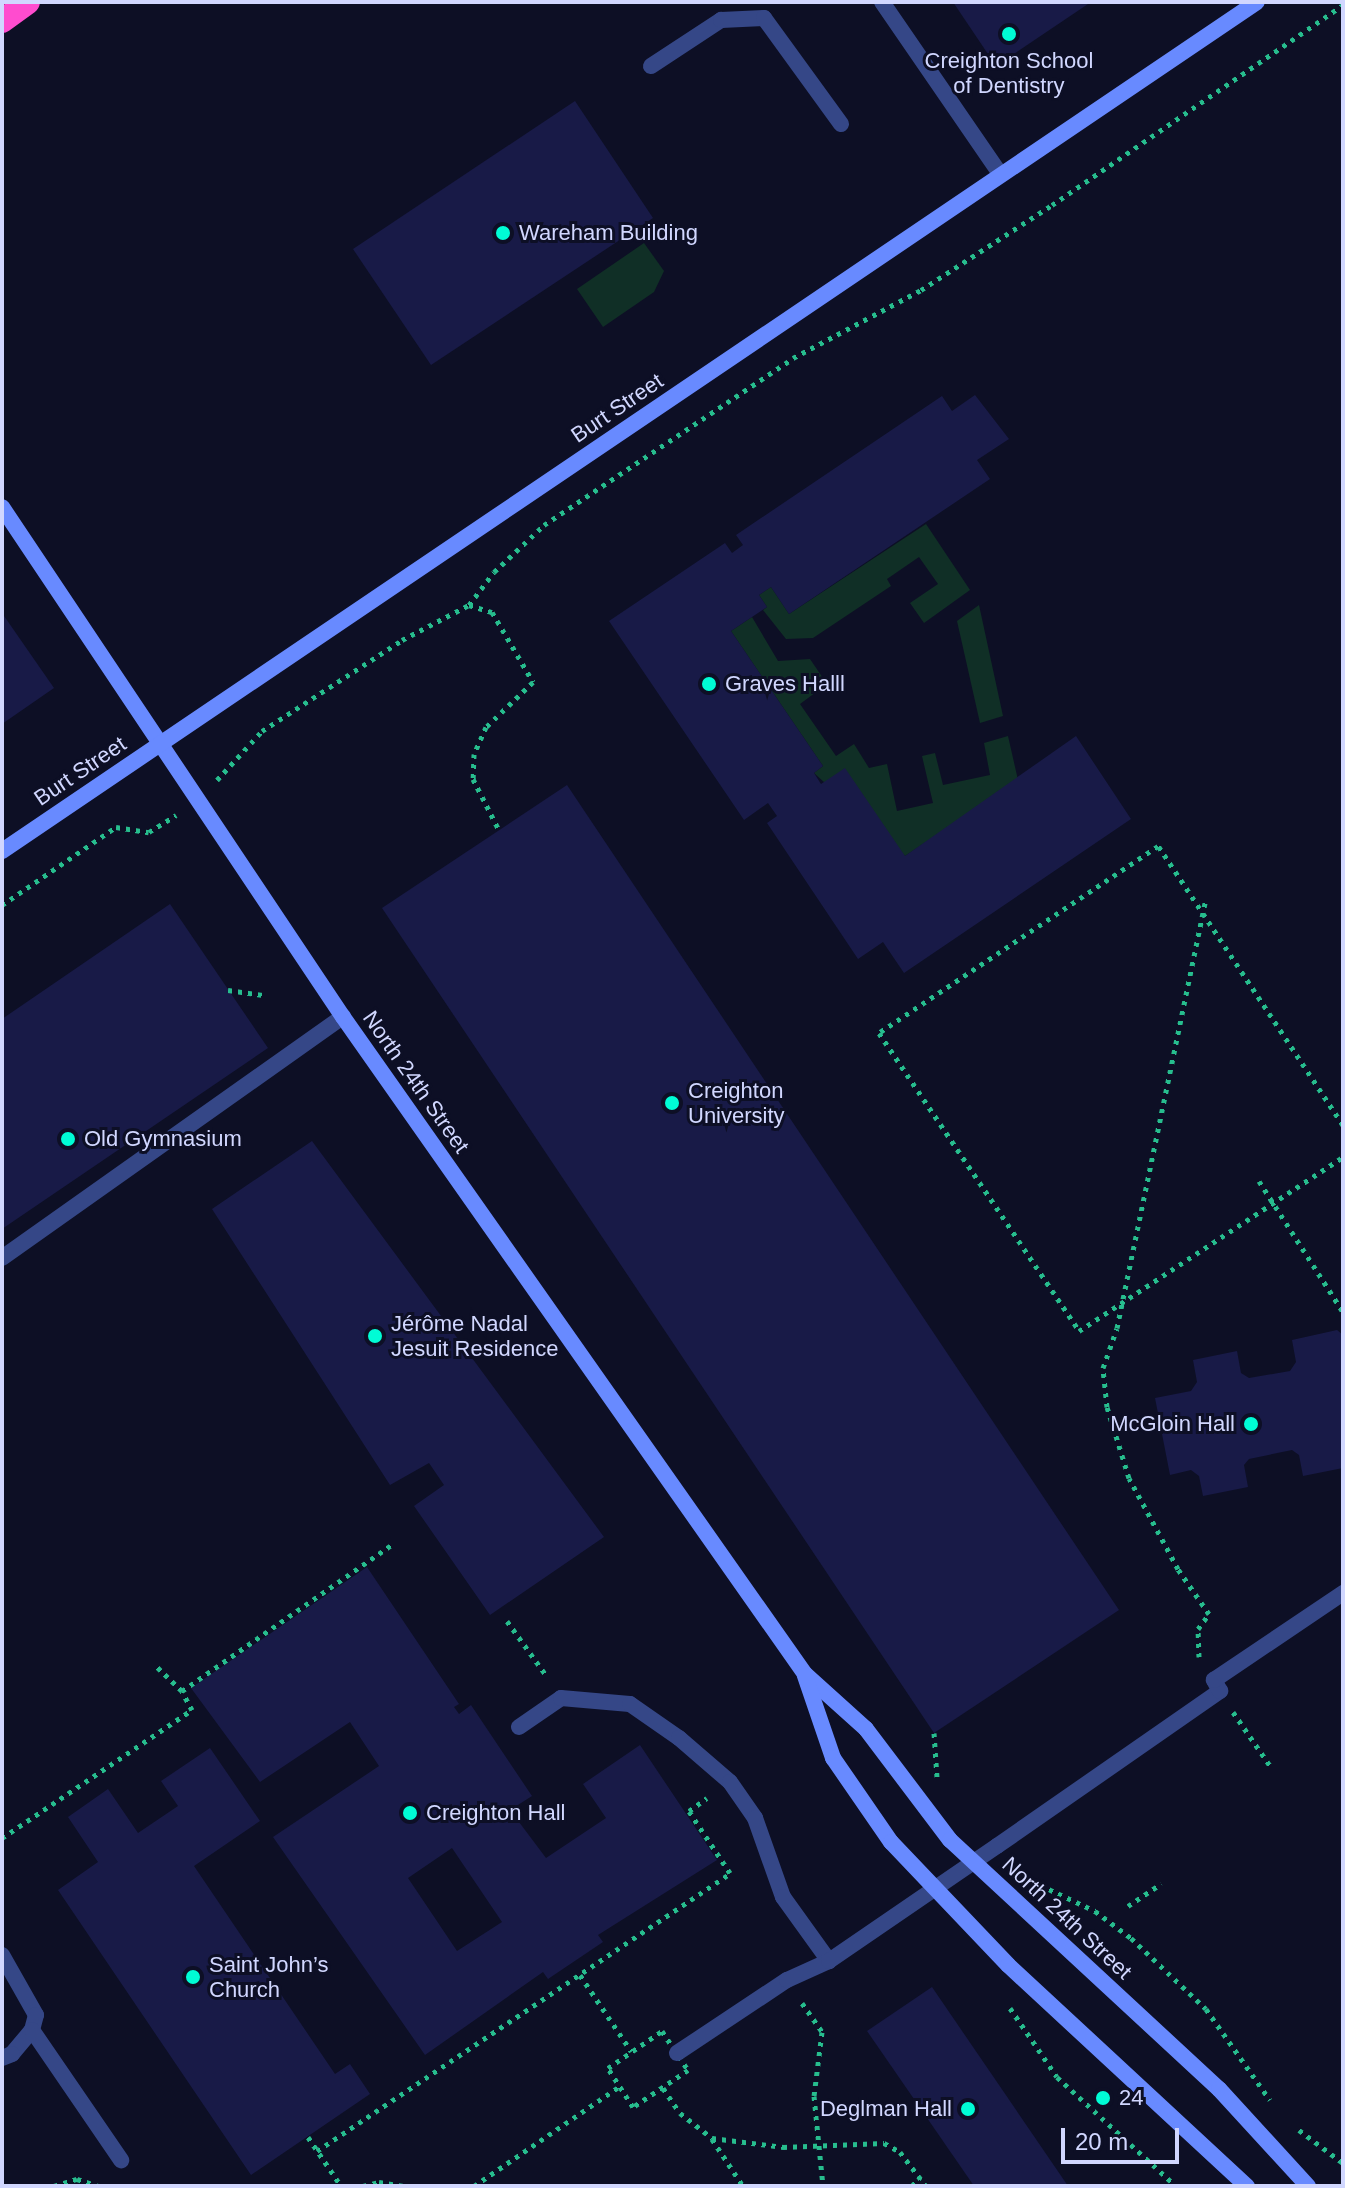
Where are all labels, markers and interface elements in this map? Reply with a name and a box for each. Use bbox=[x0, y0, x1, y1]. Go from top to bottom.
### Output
marker: Creighton School of Dentistry bbox=[1000, 25, 1018, 43]
place label: Creighton School of Dentistry bbox=[925, 47, 1093, 98]
place label: Wareham Building bbox=[519, 220, 698, 246]
marker: Wareham Building bbox=[494, 224, 512, 242]
street label: Burt Street bbox=[566, 368, 668, 448]
place label: Graves Halll bbox=[725, 671, 845, 697]
marker: Graves Halll bbox=[700, 675, 718, 693]
street label: Burt Street bbox=[29, 731, 131, 811]
street label: North 24th Street bbox=[357, 1006, 475, 1158]
place label: Creighton University bbox=[688, 1077, 785, 1128]
marker: Creighton University bbox=[663, 1094, 681, 1112]
place label: Old Gymnasium bbox=[84, 1126, 242, 1152]
marker: Old Gymnasium bbox=[59, 1130, 77, 1148]
place label: Jérôme Nadal Jesuit Residence bbox=[391, 1310, 559, 1362]
marker: Jérôme Nadal Jesuit Residence bbox=[366, 1327, 384, 1345]
place label: McGloin Hall bbox=[1110, 1411, 1235, 1437]
marker: McGloin Hall bbox=[1242, 1415, 1260, 1433]
place label: Creighton Hall bbox=[426, 1800, 565, 1826]
marker: Creighton Hall bbox=[401, 1804, 419, 1822]
street label: North 24th Street bbox=[997, 1851, 1137, 1985]
place label: Saint John’s Church bbox=[209, 1951, 328, 2002]
marker: Saint John’s Church bbox=[184, 1968, 202, 1986]
place label: 24 bbox=[1119, 2085, 1143, 2111]
marker: 24 bbox=[1094, 2089, 1112, 2107]
place label: Deglman Hall bbox=[820, 2096, 952, 2122]
marker: Deglman Hall bbox=[959, 2100, 977, 2118]
scale bar bbox=[1065, 2112, 1183, 2162]
text: 20 m bbox=[1075, 2128, 1128, 2155]

